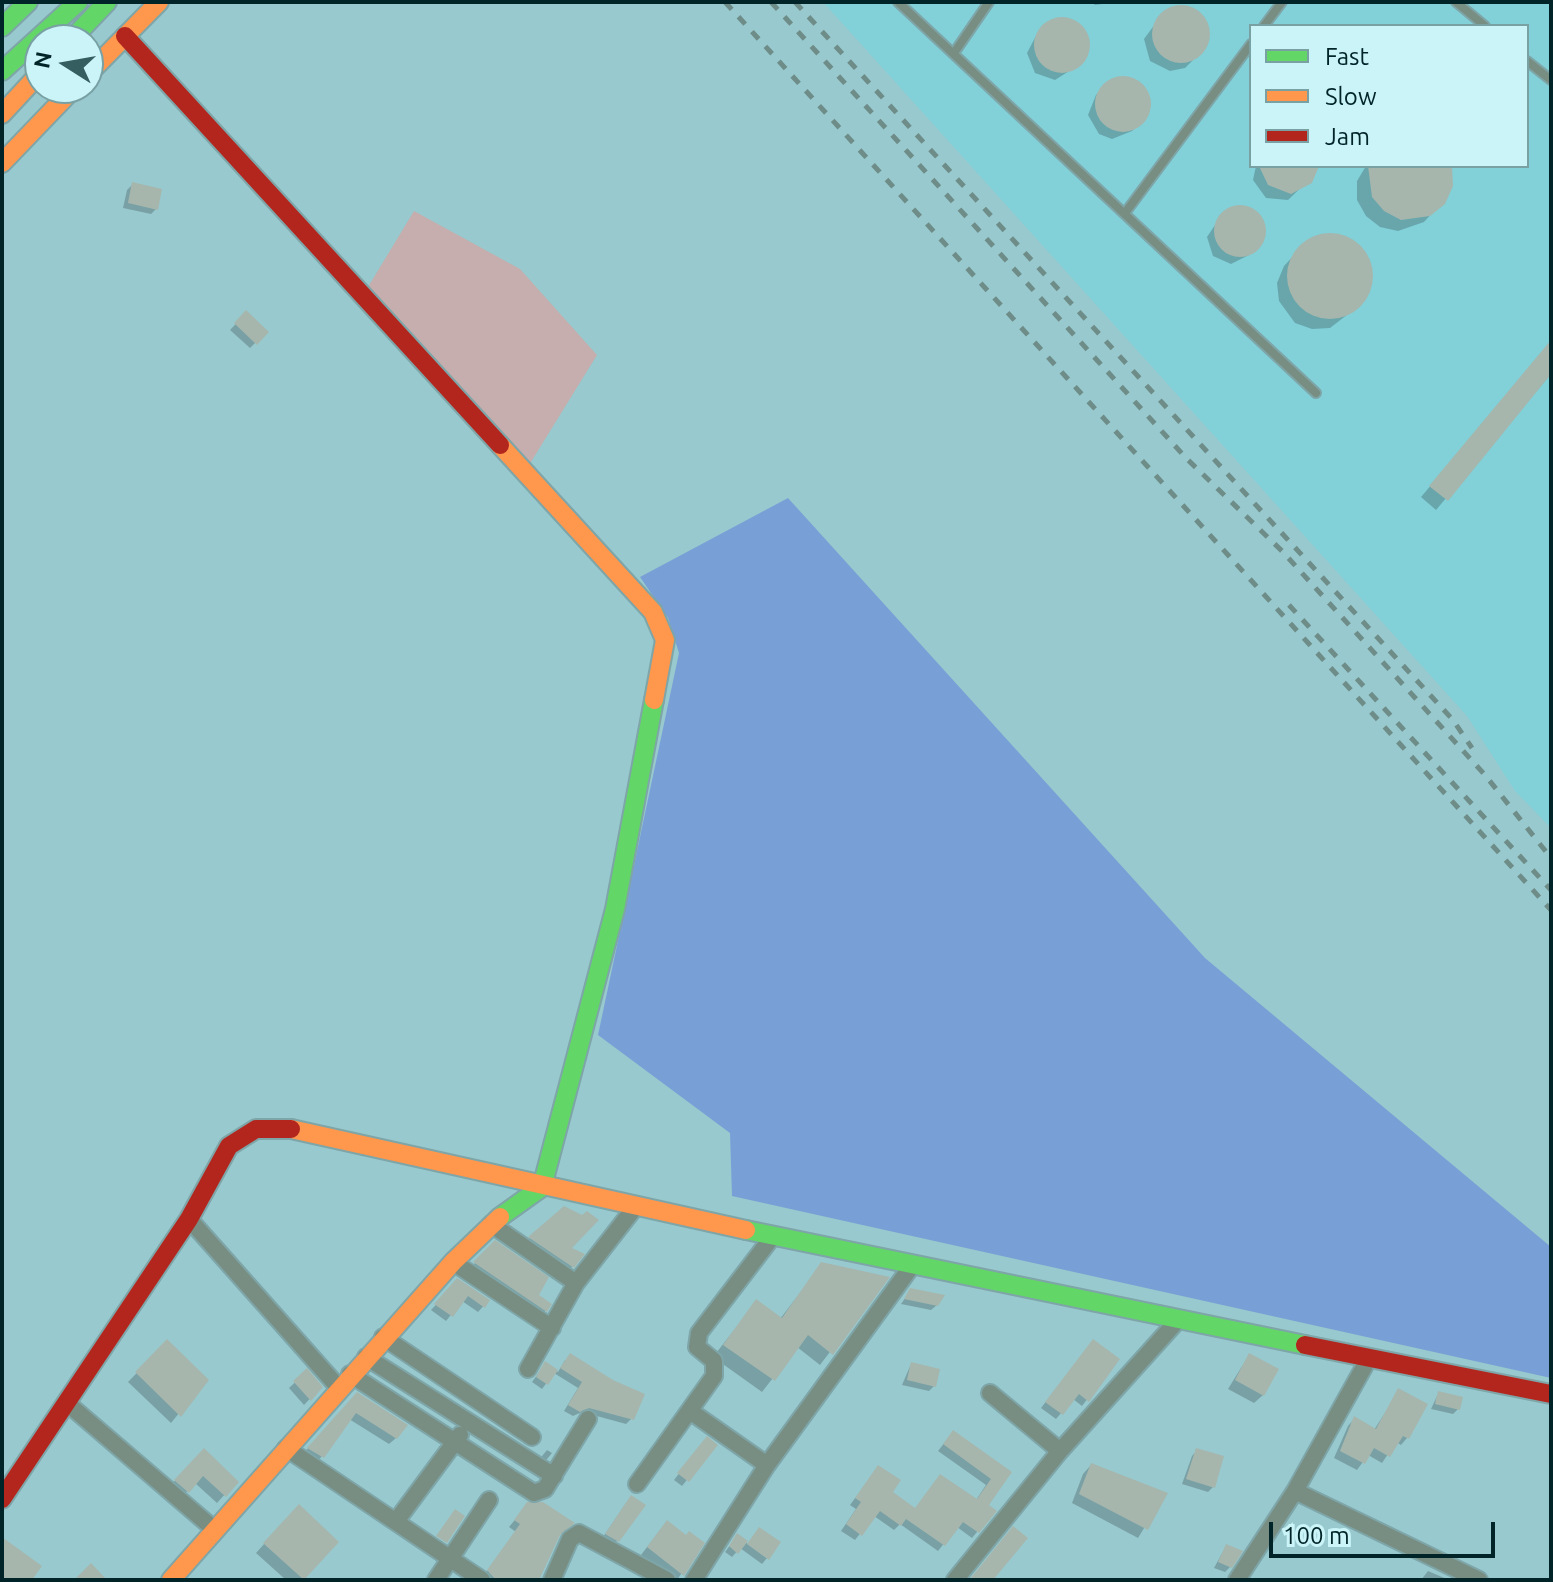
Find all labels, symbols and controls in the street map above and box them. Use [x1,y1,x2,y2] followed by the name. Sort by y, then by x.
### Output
[24,24,104,104] north arrow
[1249,24,1529,168] legend
[1325,43,1369,70] text: Fast
[28,49,56,70] text: N
[1325,83,1377,110] text: Slow
[1325,123,1370,150] text: Jam
[1273,1506,1499,1556] scale bar
[1283,1522,1350,1549] text: 100 m

